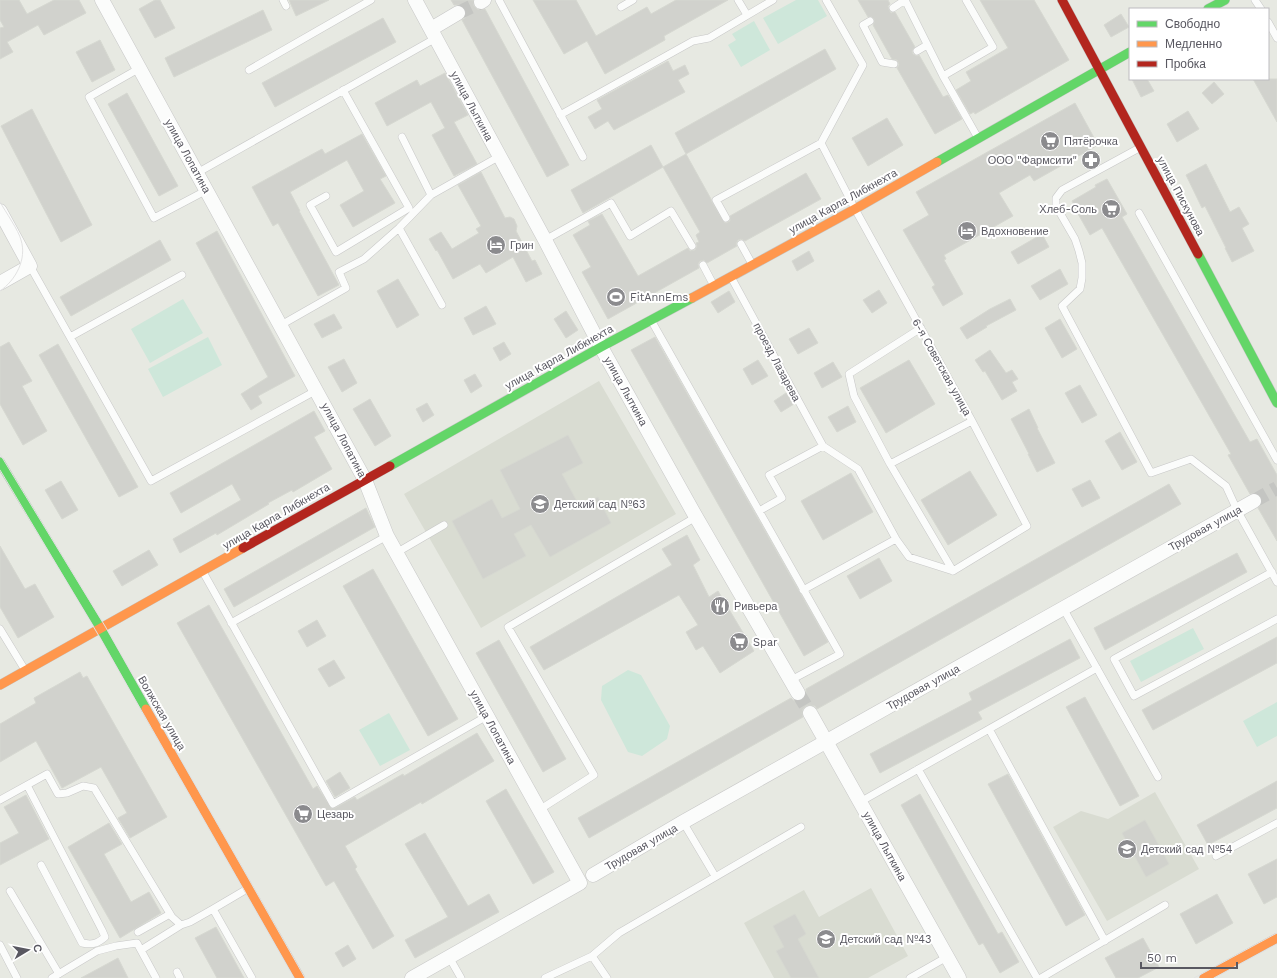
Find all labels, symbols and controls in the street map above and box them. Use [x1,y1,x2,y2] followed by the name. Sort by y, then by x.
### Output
[1129,8,1269,80] legend
[1165,17,1220,31] text: Свободно
[1165,37,1222,51] text: Медленно
[1165,57,1206,71] text: Пробка
[448,69,496,144] street label: улица Лыткина
[162,117,214,196] street label: улица Лопатина
[1039,130,1061,152] supermarket icon: Пятёрочка
[1064,135,1119,148] place label: Пятёрочка
[1080,149,1102,171] pharmacy icon: ООО "Фармсити"
[988,154,1077,167] place label: ООО "Фармсити"
[1154,154,1207,239] street label: улица Пискунова
[787,166,900,237] street label: улица Карла Либкнехта
[1100,198,1122,220] supermarket icon: Хлеб-Соль
[1039,203,1097,216] place label: Хлеб-Соль
[956,220,978,242] hotel icon: Вдохновение
[981,225,1049,238] place label: Вдохновение
[485,234,507,256] hotel icon: Грин
[510,239,534,252] place label: Грин
[605,286,627,308] sports icon: FitAnnEms
[630,291,689,304] place label: FitAnnEms
[909,316,974,419] street label: 6-я Советская улица
[750,321,803,405] street label: проезд Лазарева
[503,322,616,393] street label: улица Карла Либкнехта
[601,354,650,429] street label: улица Лыткина
[318,401,369,480] street label: улица Лопатина
[220,480,333,552] street label: улица Карла Либкнехта
[529,493,551,515] school or university icon: Детский сад №63
[554,498,645,511] place label: Детский сад №63
[1166,503,1245,554] street label: Трудовая улица
[709,595,731,617] restaurant icon: Ривьера
[734,600,778,613] place label: Ривьера
[728,631,750,653] supermarket icon: Spar
[753,636,778,649] place label: Spar
[884,662,963,713] street label: Трудовая улица
[135,674,189,753] street label: Волжская улица
[467,688,519,767] street label: улица Лопатина
[292,803,314,825] supermarket icon: Цезарь
[317,808,354,821] place label: Цезарь
[860,809,909,884] street label: улица Лыткина
[603,821,681,873] street label: Трудовая улица
[1116,838,1138,860] school or university icon: Детский сад №54
[1141,843,1233,856] place label: Детский сад №54
[815,928,837,950] school or university icon: Детский сад №43
[8,930,48,970] north arrow
[840,933,931,946] place label: Детский сад №43
[30,943,44,953] text: С
[1141,944,1237,970] scale bar
[1147,951,1177,965] text: 50 m

